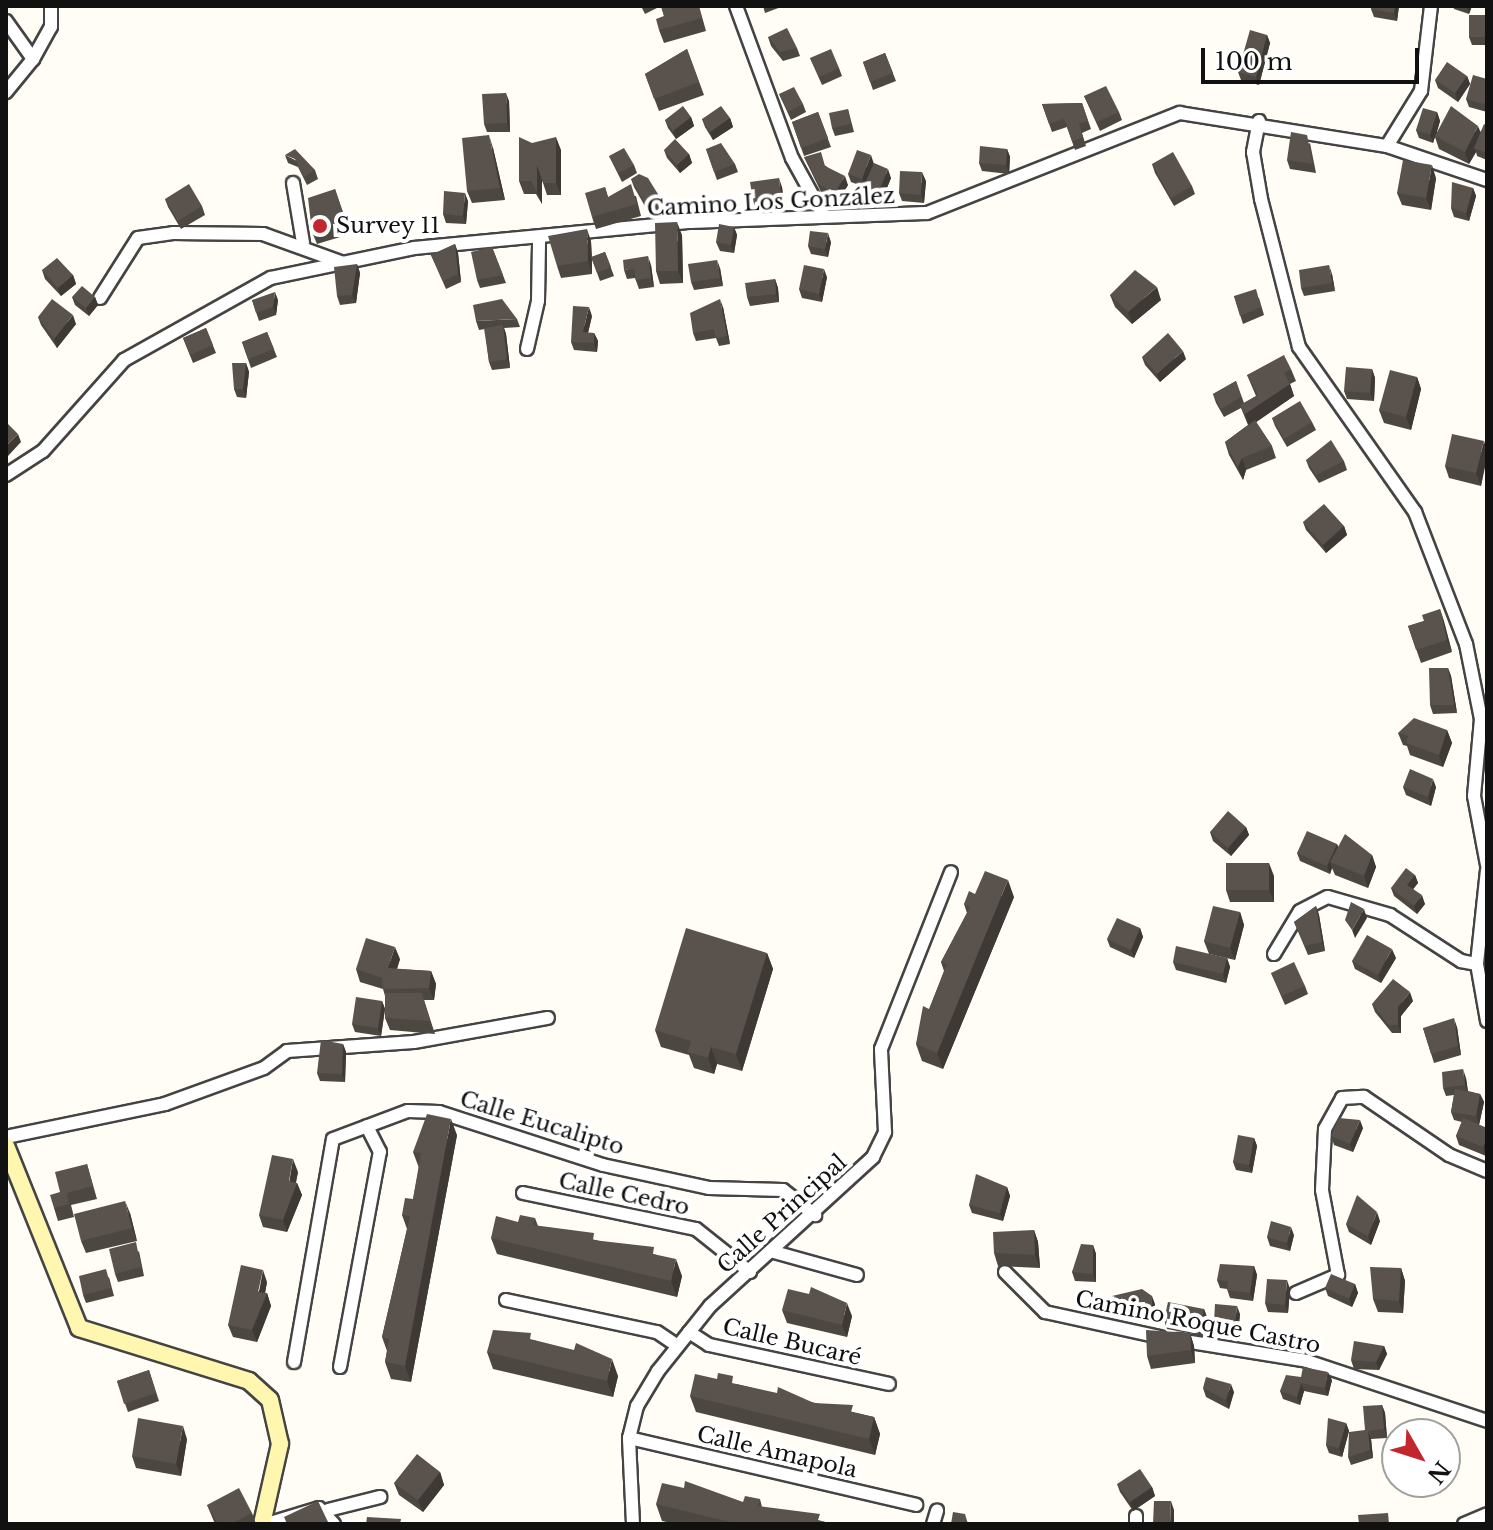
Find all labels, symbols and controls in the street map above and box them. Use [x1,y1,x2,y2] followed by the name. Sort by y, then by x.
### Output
[1205,32,1423,82] scale bar
[1215,47,1293,76] text: 100 m
[646,182,896,222] street label: Camino Los González
[336,213,441,239] place label: Survey 11
[311,217,329,235] marker: Survey 11
[457,1086,627,1160] street label: Calle Eucalipto
[712,1149,852,1279] street label: Calle Principal
[556,1167,692,1221] street label: Calle Cedro
[1073,1285,1323,1359] street label: Camino Roque Castro
[720,1313,864,1371] street label: Calle Bucaré
[1381,1418,1461,1498] north arrow
[694,1421,860,1483] street label: Calle Amapola
[1421,1456,1455,1489] text: N

